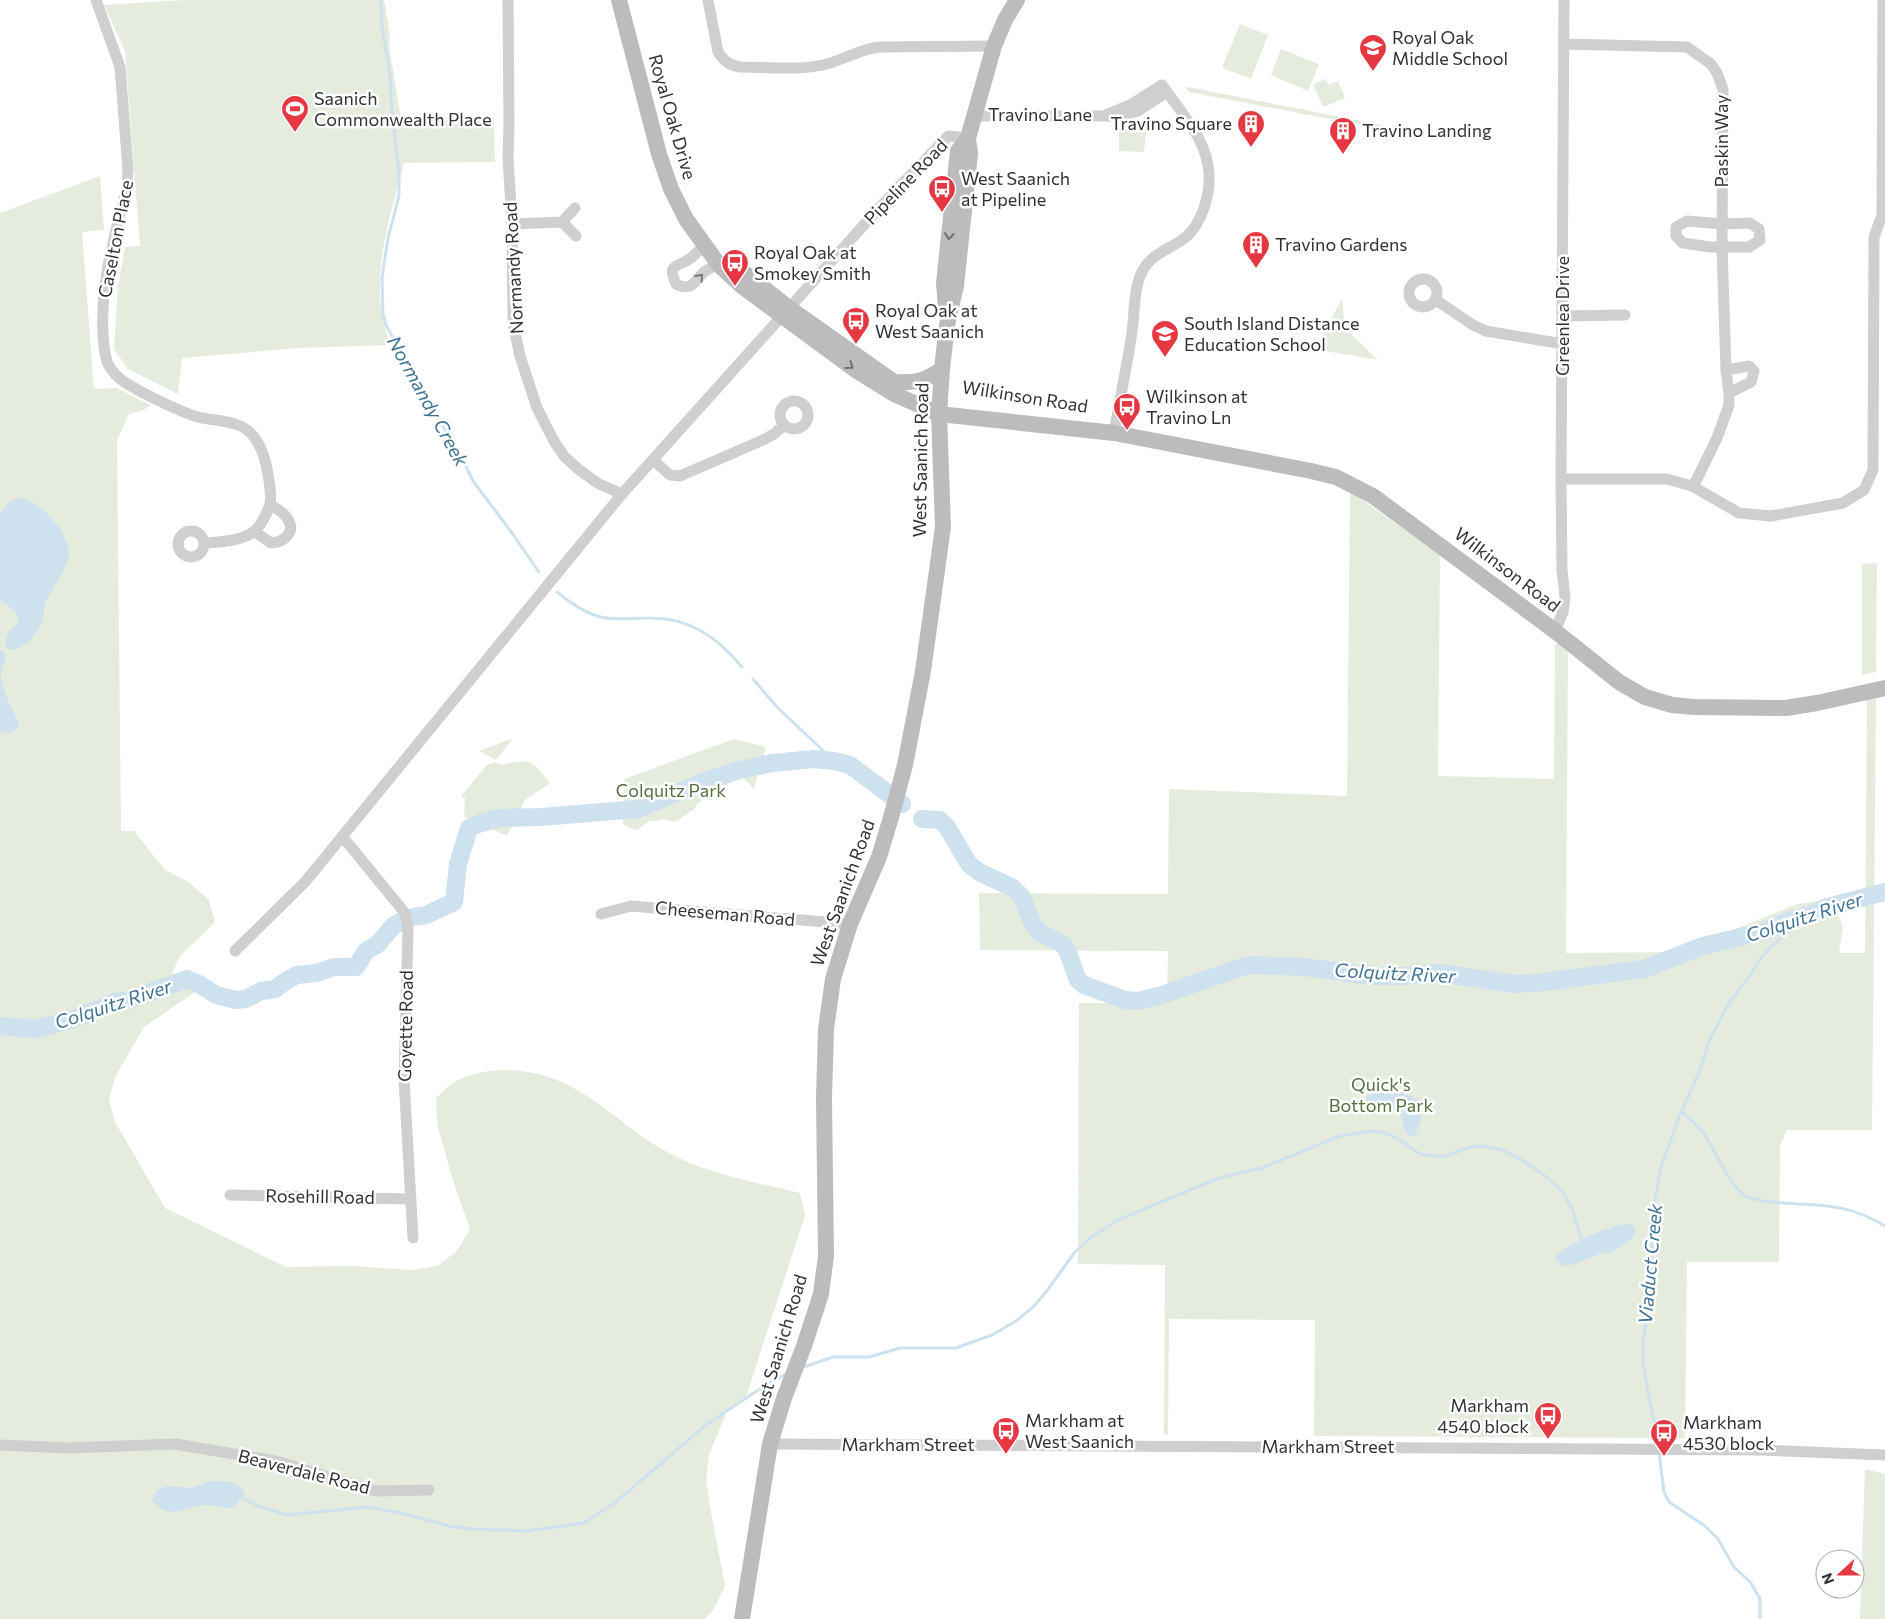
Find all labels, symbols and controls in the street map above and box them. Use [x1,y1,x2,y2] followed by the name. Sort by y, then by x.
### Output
[1392,26,1508,69] place label: Royal Oak Middle School
[1358,33,1388,72] school or university icon: Royal Oak Middle School
[645,52,701,182] street label: Royal Oak Drive
[314,87,492,130] place label: Saanich Commonwealth Place
[280,94,310,133] sports icon: Saanich Commonwealth Place
[1710,95,1732,187] street label: Paskin Way
[988,103,1092,125] street label: Travino Lane
[1236,109,1266,148] building icon: Travino Square
[1110,112,1232,134] place label: Travino Square
[1328,116,1358,155] building icon: Travino Landing
[1362,119,1492,141] place label: Travino Landing
[859,134,952,229] street label: Pipeline Road
[961,167,1070,210] place label: West Saanich at Pipeline
[927,174,957,213] bus stop icon: West Saanich at Pipeline
[93,178,137,300] street label: Caselton Place
[499,201,527,335] street label: Normandy Road
[1241,230,1271,269] building icon: Travino Gardens
[944,232,955,240] one-way arrow
[1275,233,1408,255] place label: Travino Gardens
[754,241,871,284] place label: Royal Oak at Smokey Smith
[720,248,750,287] bus stop icon: Royal Oak at Smokey Smith
[1551,256,1573,376] street label: Greenlea Drive
[694,274,703,283] one-way arrow
[875,299,984,342] place label: Royal Oak at West Saanich
[841,306,871,345] bus stop icon: Royal Oak at West Saanich
[1184,312,1359,355] place label: South Island Distance Education School
[1150,319,1180,358] school or university icon: South Island Distance Education School
[383,331,474,471] water label: Normandy Creek
[844,360,854,369] one-way arrow
[961,375,1090,417] street label: Wilkinson Road
[908,383,932,537] street label: West Saanich Road
[1146,385,1248,428] place label: Wilkinson at Travino Ln
[1112,392,1142,431] bus stop icon: Wilkinson at Travino Ln
[1450,522,1565,616] street label: Wilkinson Road
[616,779,726,801] park label: Colquitz Park
[805,816,879,969] street label: West Saanich Road
[1743,886,1866,946] water label: Colquitz River
[654,896,796,930] street label: Cheeseman Road
[1334,958,1458,987] water label: Colquitz River
[393,970,417,1082] street label: Goyette Road
[52,973,175,1033] water label: Colquitz River
[1329,1073,1433,1116] park label: Quick's Bottom Park
[265,1184,375,1208] street label: Rosehill Road
[1633,1202,1666,1325] water label: Viaduct Creek
[745,1272,811,1426] street label: West Saanich Road
[1437,1394,1529,1437] place label: Markham 4540 block
[1533,1401,1563,1440] bus stop icon: Markham 4540 block
[1025,1409,1134,1452] place label: Markham at West Saanich
[1683,1411,1774,1454] place label: Markham 4530 block
[991,1416,1021,1455] bus stop icon: Markham at West Saanich
[1649,1418,1679,1457] bus stop icon: Markham 4530 block
[841,1433,975,1455] street label: Markham Street
[1261,1435,1395,1457] street label: Markham Street
[236,1444,372,1498] street label: Beaverdale Road
[1815,1549,1865,1599] north arrow
[1818,1571,1837,1587] text: N

